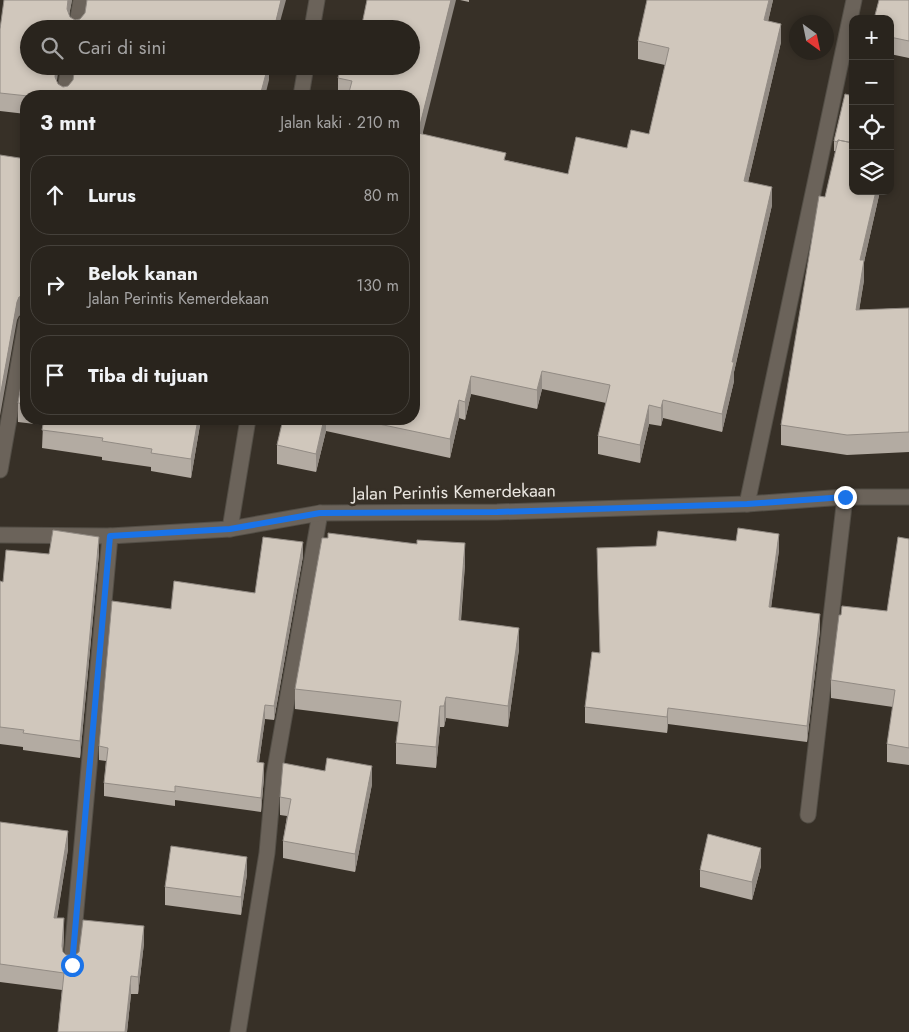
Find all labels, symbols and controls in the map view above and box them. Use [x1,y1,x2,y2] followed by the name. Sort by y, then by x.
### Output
[789,15,834,60] north arrow
[849,15,894,195] map controls
[849,15,894,60] button: +
[20,20,420,75] search box
[38,34,66,62] icon: search
[78,34,166,61] text: Cari di sini
[849,60,894,105] button: −
[849,105,894,150] button: locate
[40,108,95,138] text: 3 mnt
[280,111,400,134] text: Jalan kaki · 210 m
[849,150,894,195] button: layers
[41,181,69,209] icon: ahead
[88,182,136,209] text: Lurus
[363,184,399,207] text: 80 m
[88,260,198,287] text: Belok kanan
[41,271,69,299] icon: right
[356,274,399,297] text: 130 m
[88,287,269,310] text: Jalan Perintis Kemerdekaan
[41,361,69,389] icon: arrive
[88,362,208,389] text: Tiba di tujuan
[350,477,556,507] street label: Jalan Perintis Kemerdekaan
[834,486,857,509] route end
[61,954,84,977] route start

